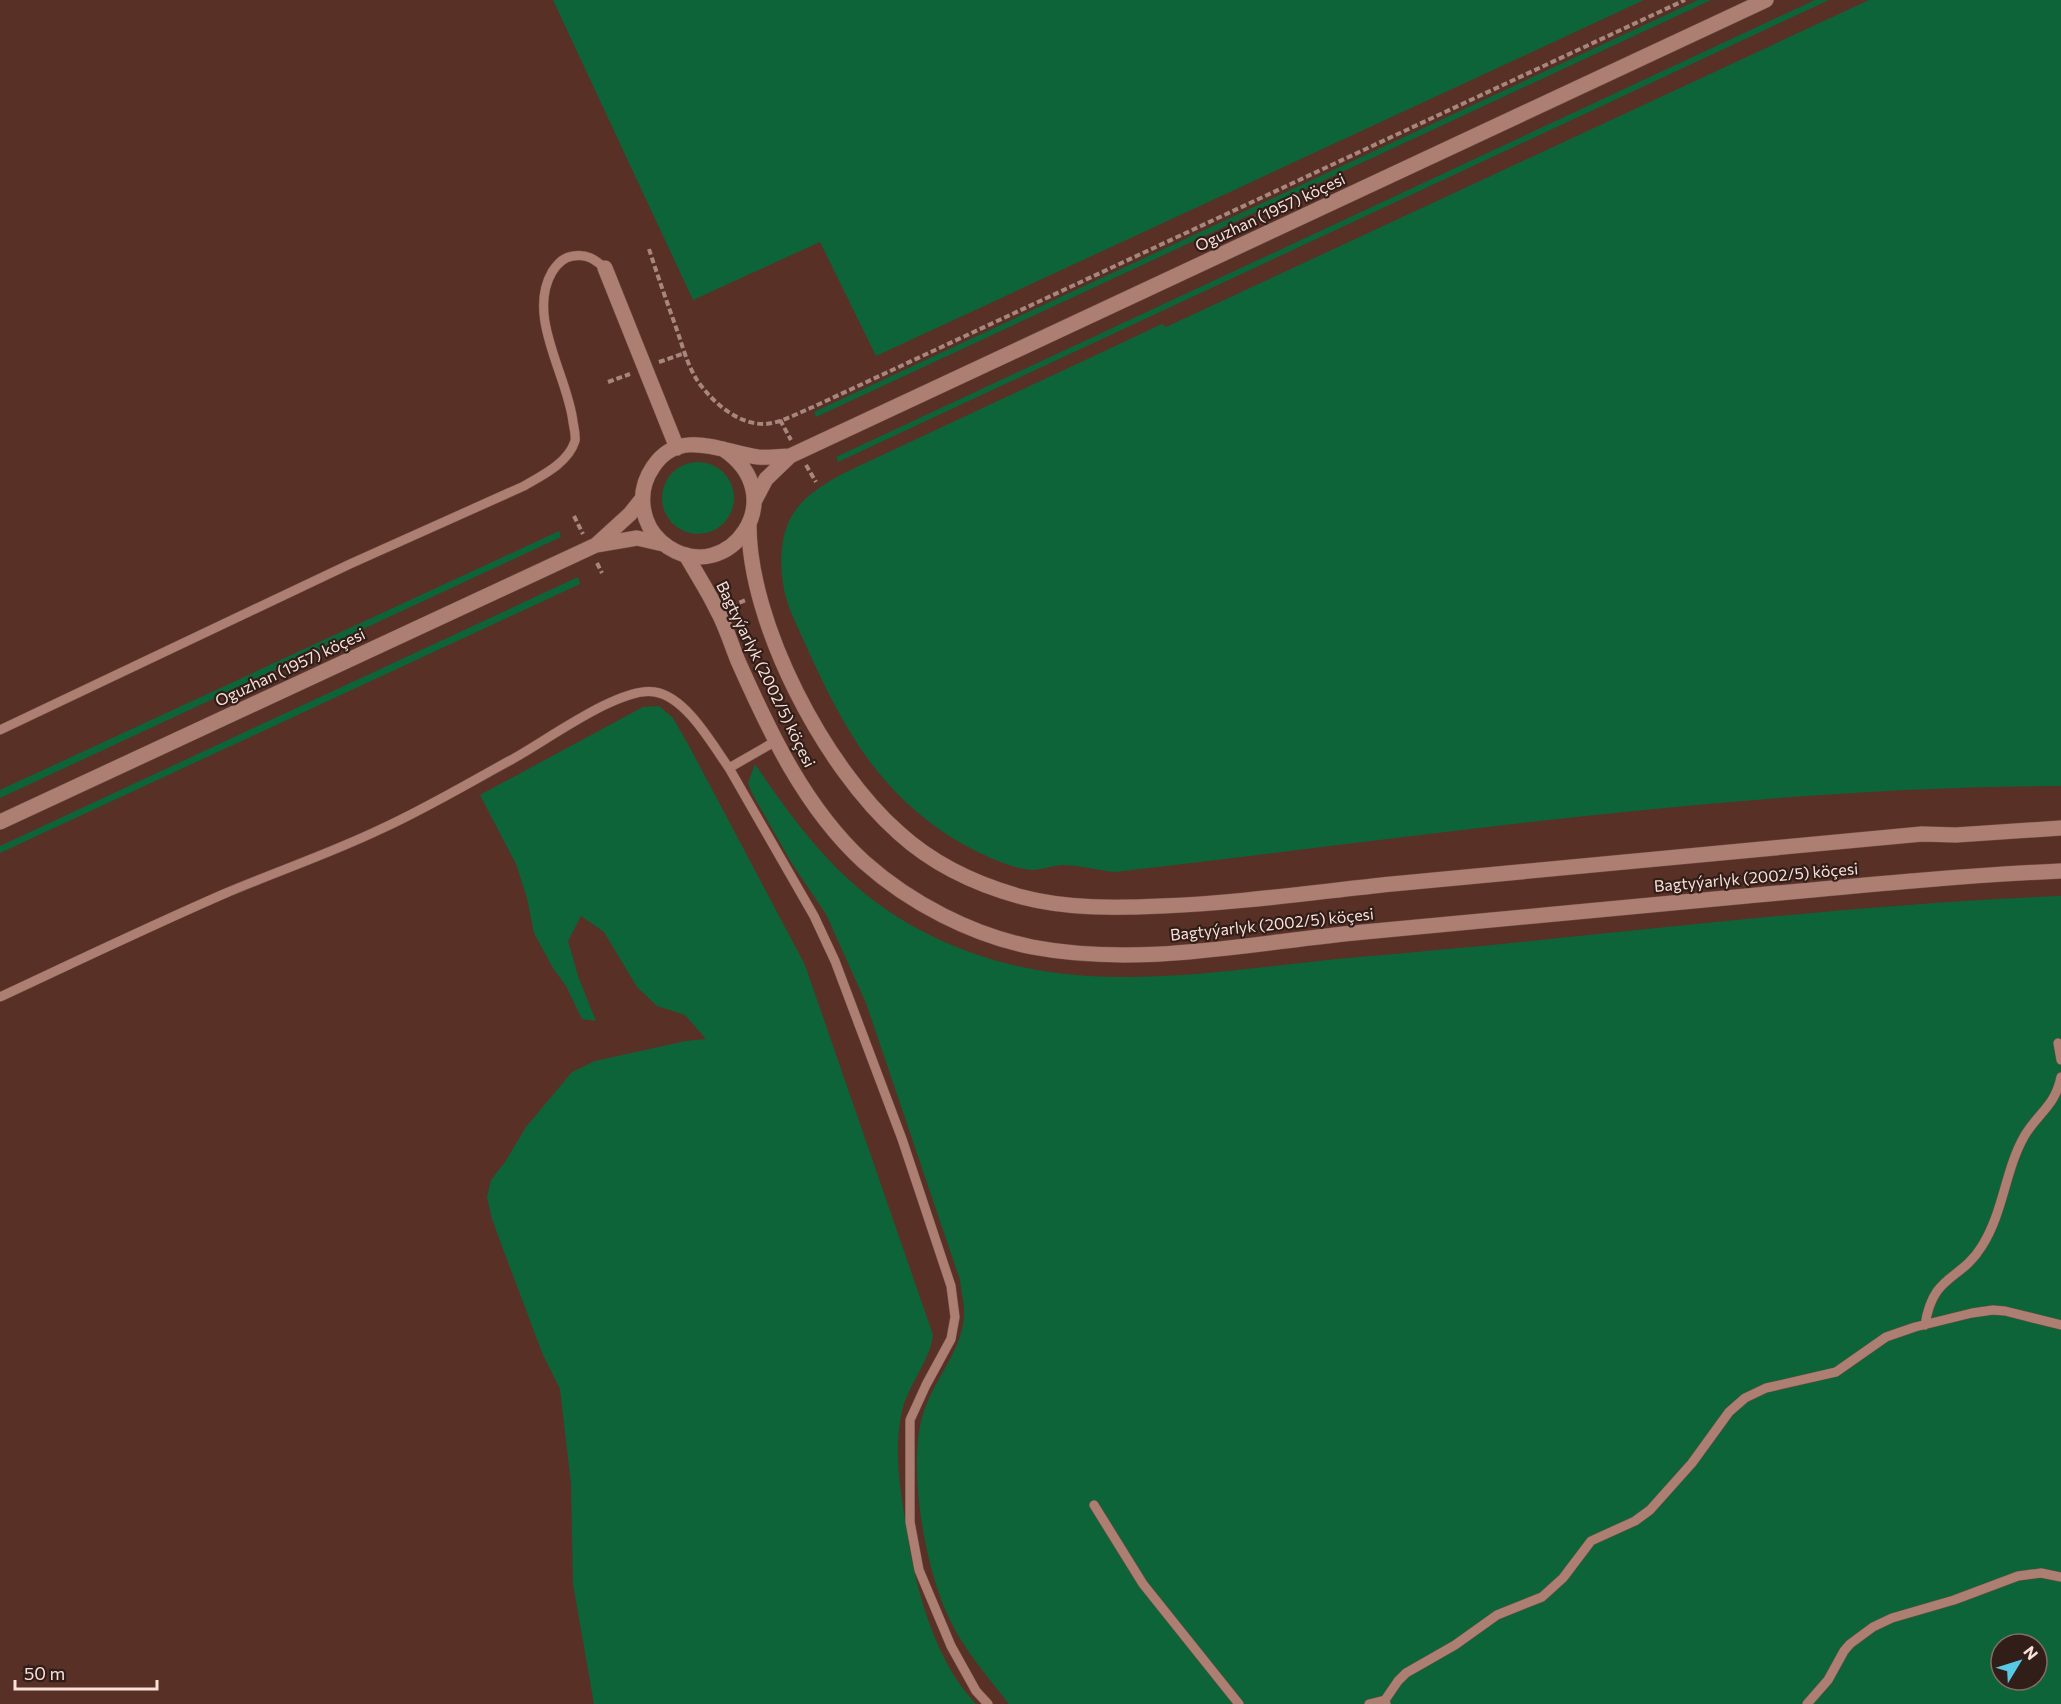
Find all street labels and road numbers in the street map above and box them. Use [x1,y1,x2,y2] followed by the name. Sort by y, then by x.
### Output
[1192,168,1348,255] street label: Oguzhan (1957) köçesi
[713,578,820,770] street label: Bagtyýarlyk (2002/5) köçesi
[212,623,368,710] street label: Oguzhan (1957) köçesi
[1653,858,1859,895] street label: Bagtyýarlyk (2002/5) köçesi
[1169,903,1375,944] street label: Bagtyýarlyk (2002/5) köçesi

